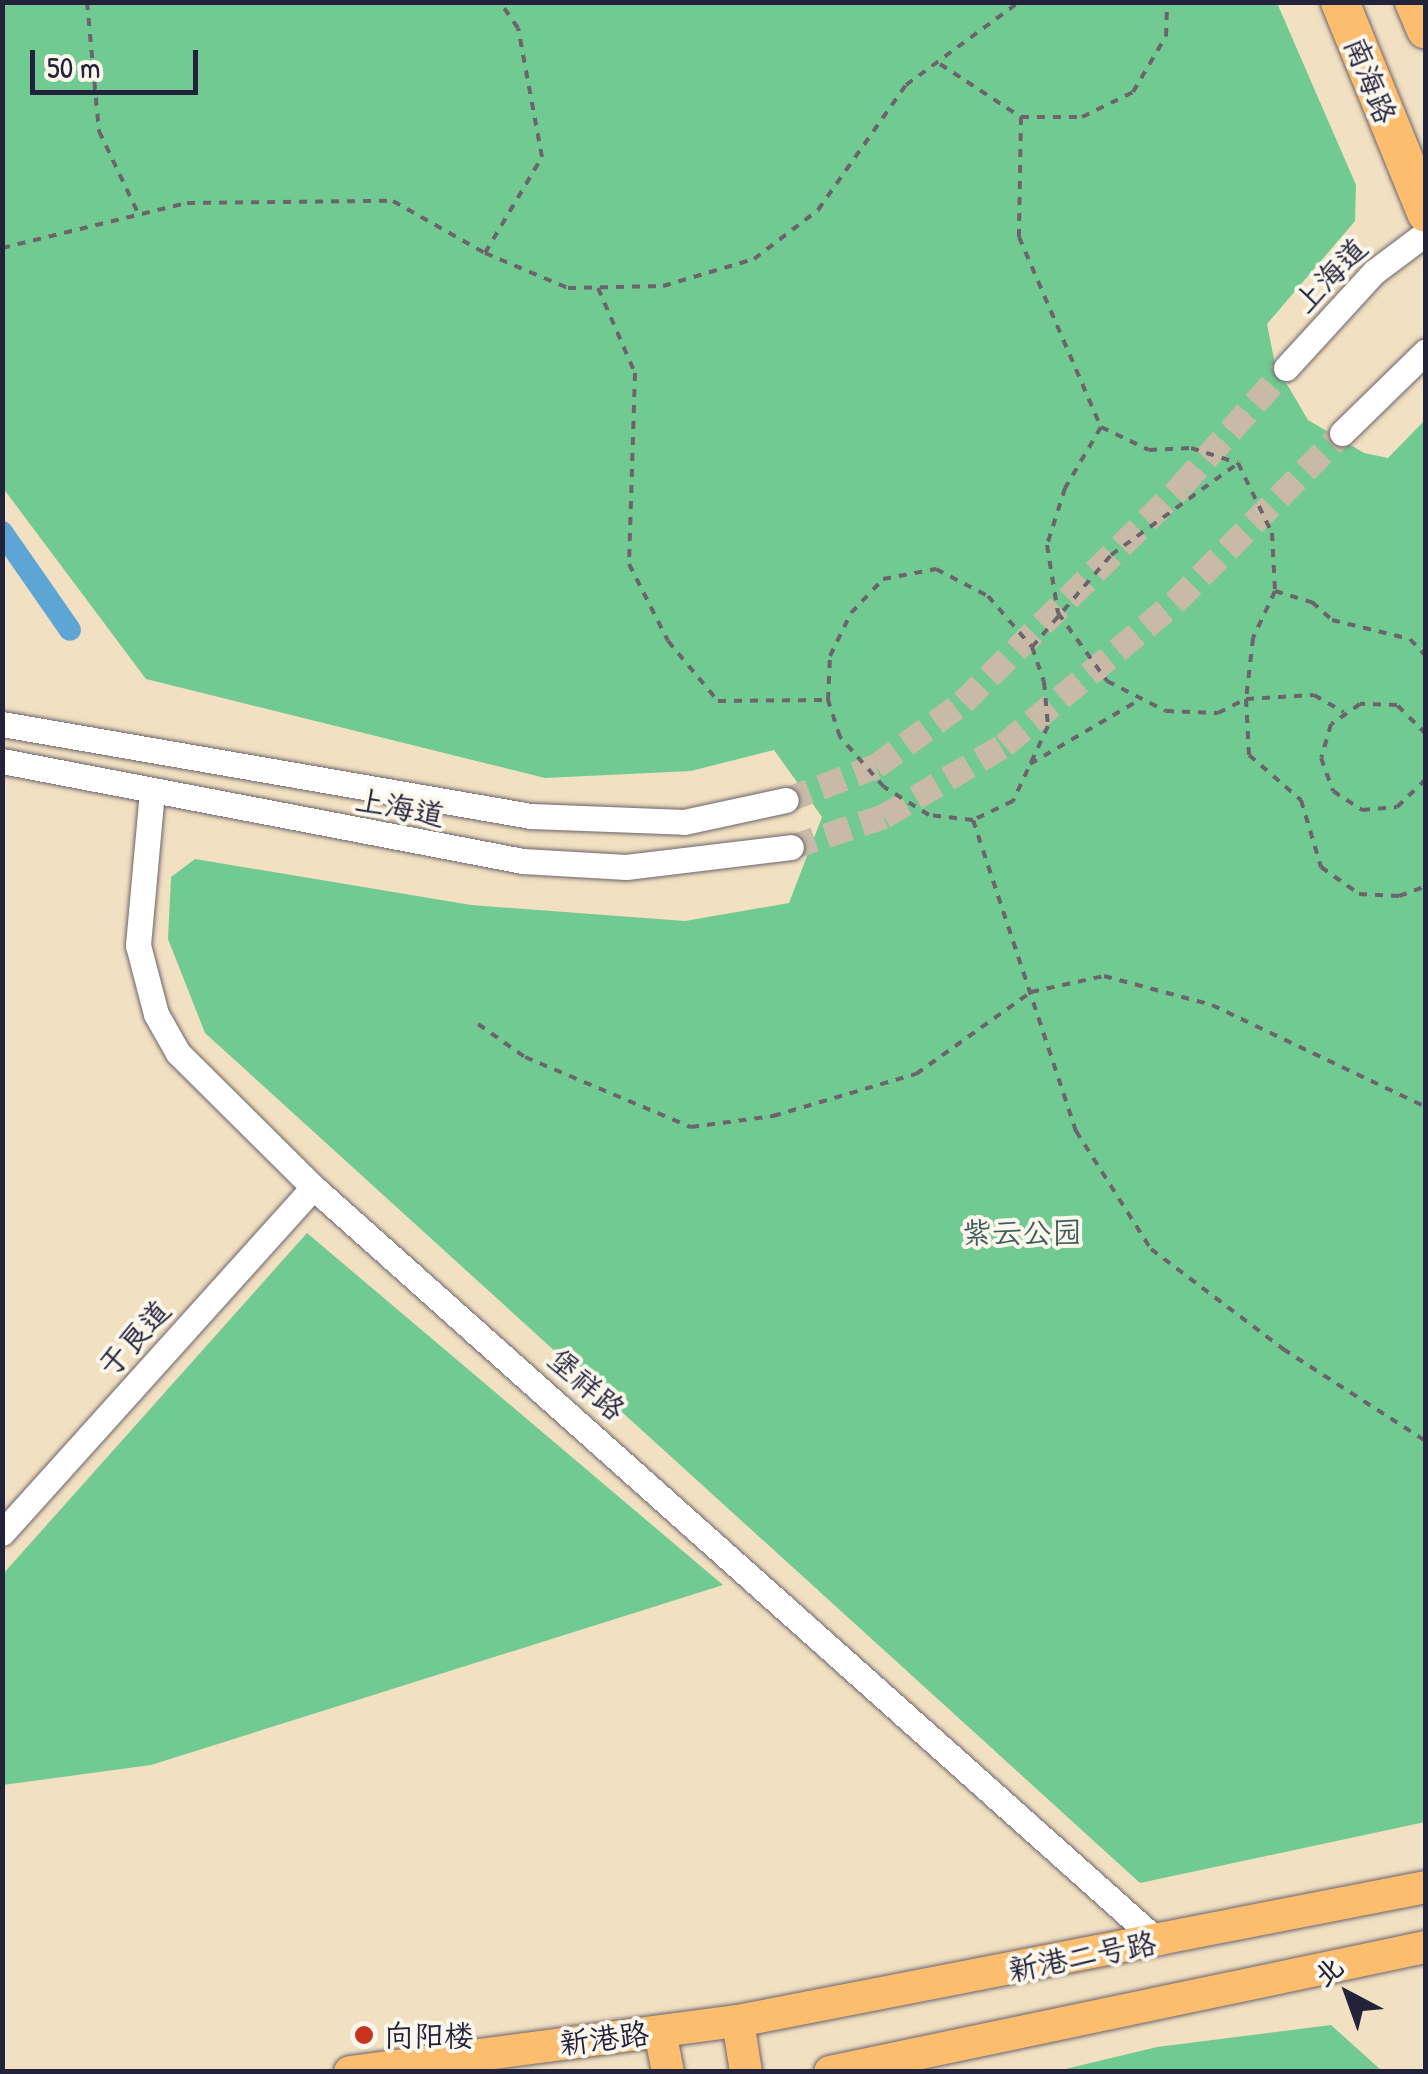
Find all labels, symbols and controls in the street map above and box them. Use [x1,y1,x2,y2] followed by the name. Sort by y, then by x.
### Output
[35,30,202,92] scale bar
[1337,32,1405,128] street label: 南海路
[47,47,100,87] text: 50 m
[1286,230,1374,320] street label: 上海道
[352,781,448,833] street label: 上海道
[962,1214,1082,1250] park label: 紫云公园
[91,1293,177,1383] street label: 于良道
[541,1341,633,1427] street label: 堡祥路
[1005,1924,1159,1988] street label: 新港二号路
[1298,1944,1398,2044] north arrow
[1305,1948,1351,1995] text: 北
[557,2015,651,2061] street label: 新港路
[384,2017,474,2053] place label: 向阳楼
[353,2024,375,2046] marker: 向阳楼

